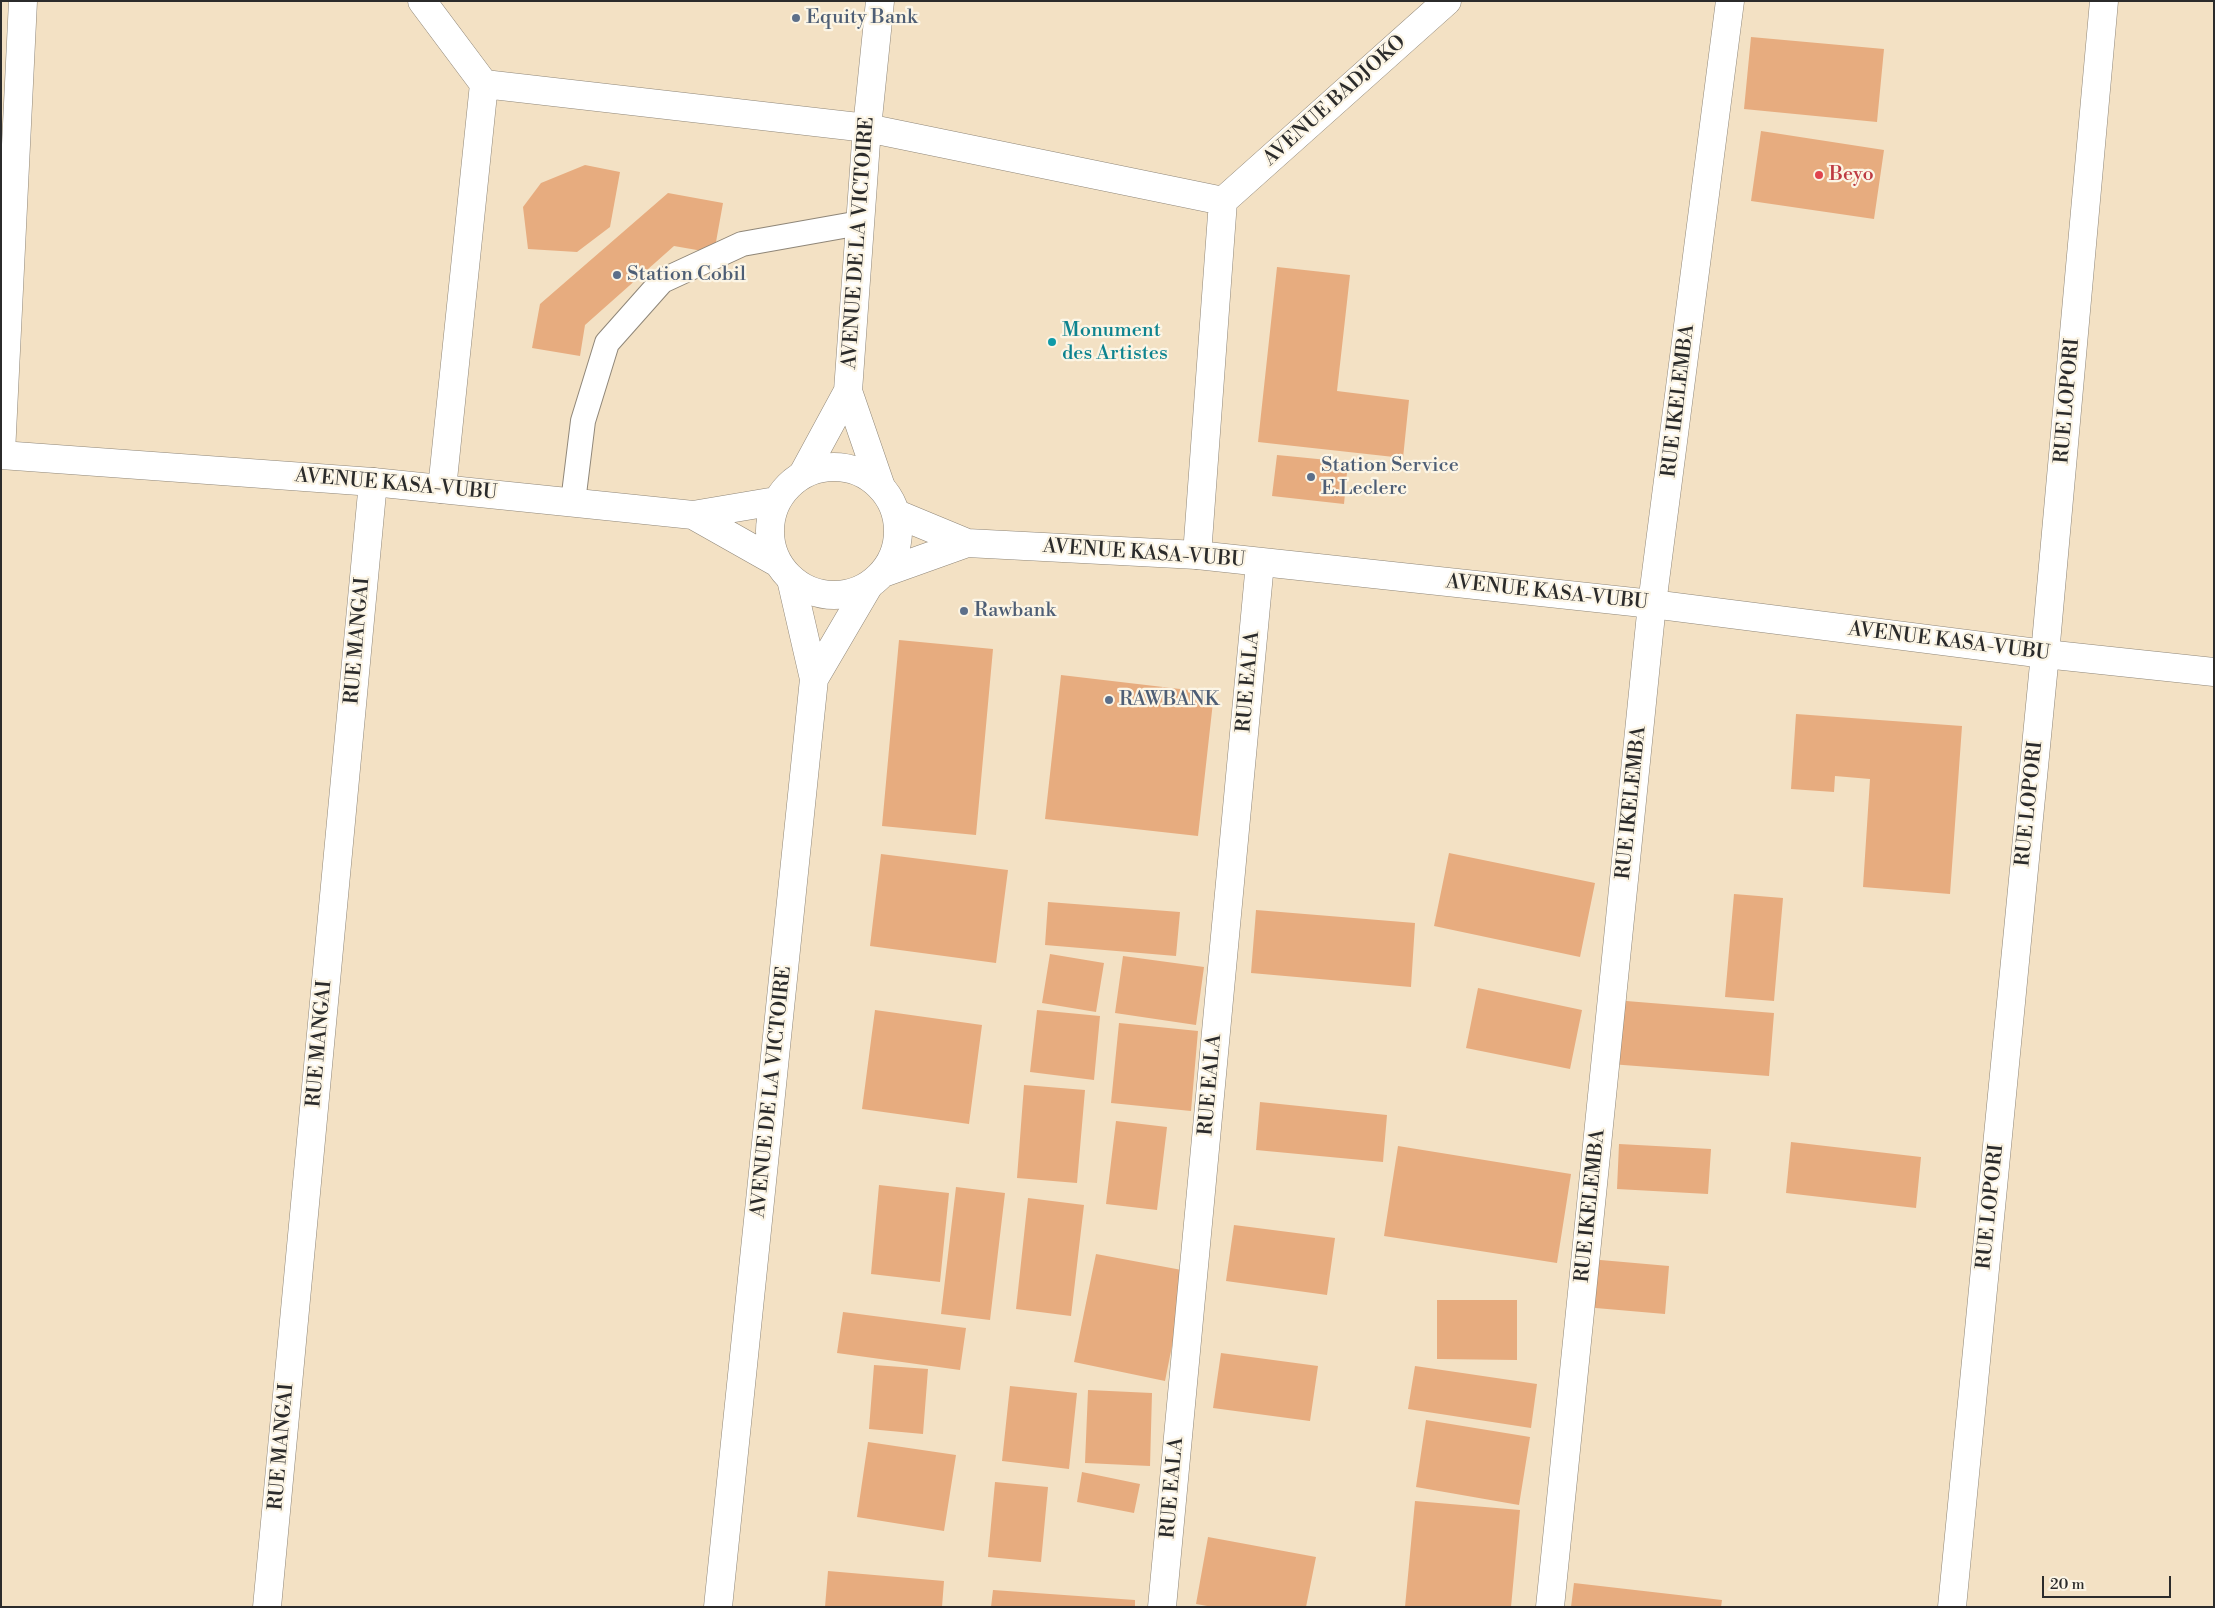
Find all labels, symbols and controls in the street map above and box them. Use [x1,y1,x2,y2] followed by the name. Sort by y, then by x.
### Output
[806,6,917,30] place label: Equity Bank
[790,12,802,24] marker: Equity Bank
[1259,31,1411,171] street label: AVENUE BADJOKO
[838,116,880,370] street label: AVENUE DE LA VICTOIRE
[1829,163,1874,187] place label: Beyo
[1813,169,1825,181] marker: Beyo
[627,263,746,287] place label: Station Cobil
[611,269,623,281] marker: Station Cobil
[1062,319,1168,366] place label: Monument des Artistes
[1658,323,1700,479] street label: RUE IKELEMBA
[1046,336,1058,348] marker: Monument des Artistes
[2051,337,2085,465] street label: RUE LOPORI
[1321,454,1459,501] place label: Station Service E.Leclerc
[294,464,498,506] street label: AVENUE KASA-VUBU
[1305,471,1317,483] marker: Station Service E.Leclerc
[1042,535,1246,573] street label: AVENUE KASA-VUBU
[1445,570,1649,616] street label: AVENUE KASA-VUBU
[340,577,376,705] street label: RUE MANGAI
[974,599,1056,623] place label: Rawbank
[958,605,970,617] marker: Rawbank
[1847,618,2051,666] street label: AVENUE KASA-VUBU
[1233,630,1265,734] street label: RUE EALA
[1119,688,1219,712] place label: RAWBANK
[1103,694,1115,706] marker: RAWBANK
[1612,725,1652,881] street label: RUE IKELEMBA
[2012,740,2048,868] street label: RUE LOPORI
[747,965,797,1219] street label: AVENUE DE LA VICTOIRE
[302,980,338,1108] street label: RUE MANGAI
[1195,1033,1227,1137] street label: RUE EALA
[1571,1128,1611,1284] street label: RUE IKELEMBA
[1973,1143,2009,1271] street label: RUE LOPORI
[264,1383,300,1511] street label: RUE MANGAI
[1157,1436,1189,1540] street label: RUE EALA
[2045,1566,2174,1598] scale bar
[2050,1575,2085,1594] text: 20 m

